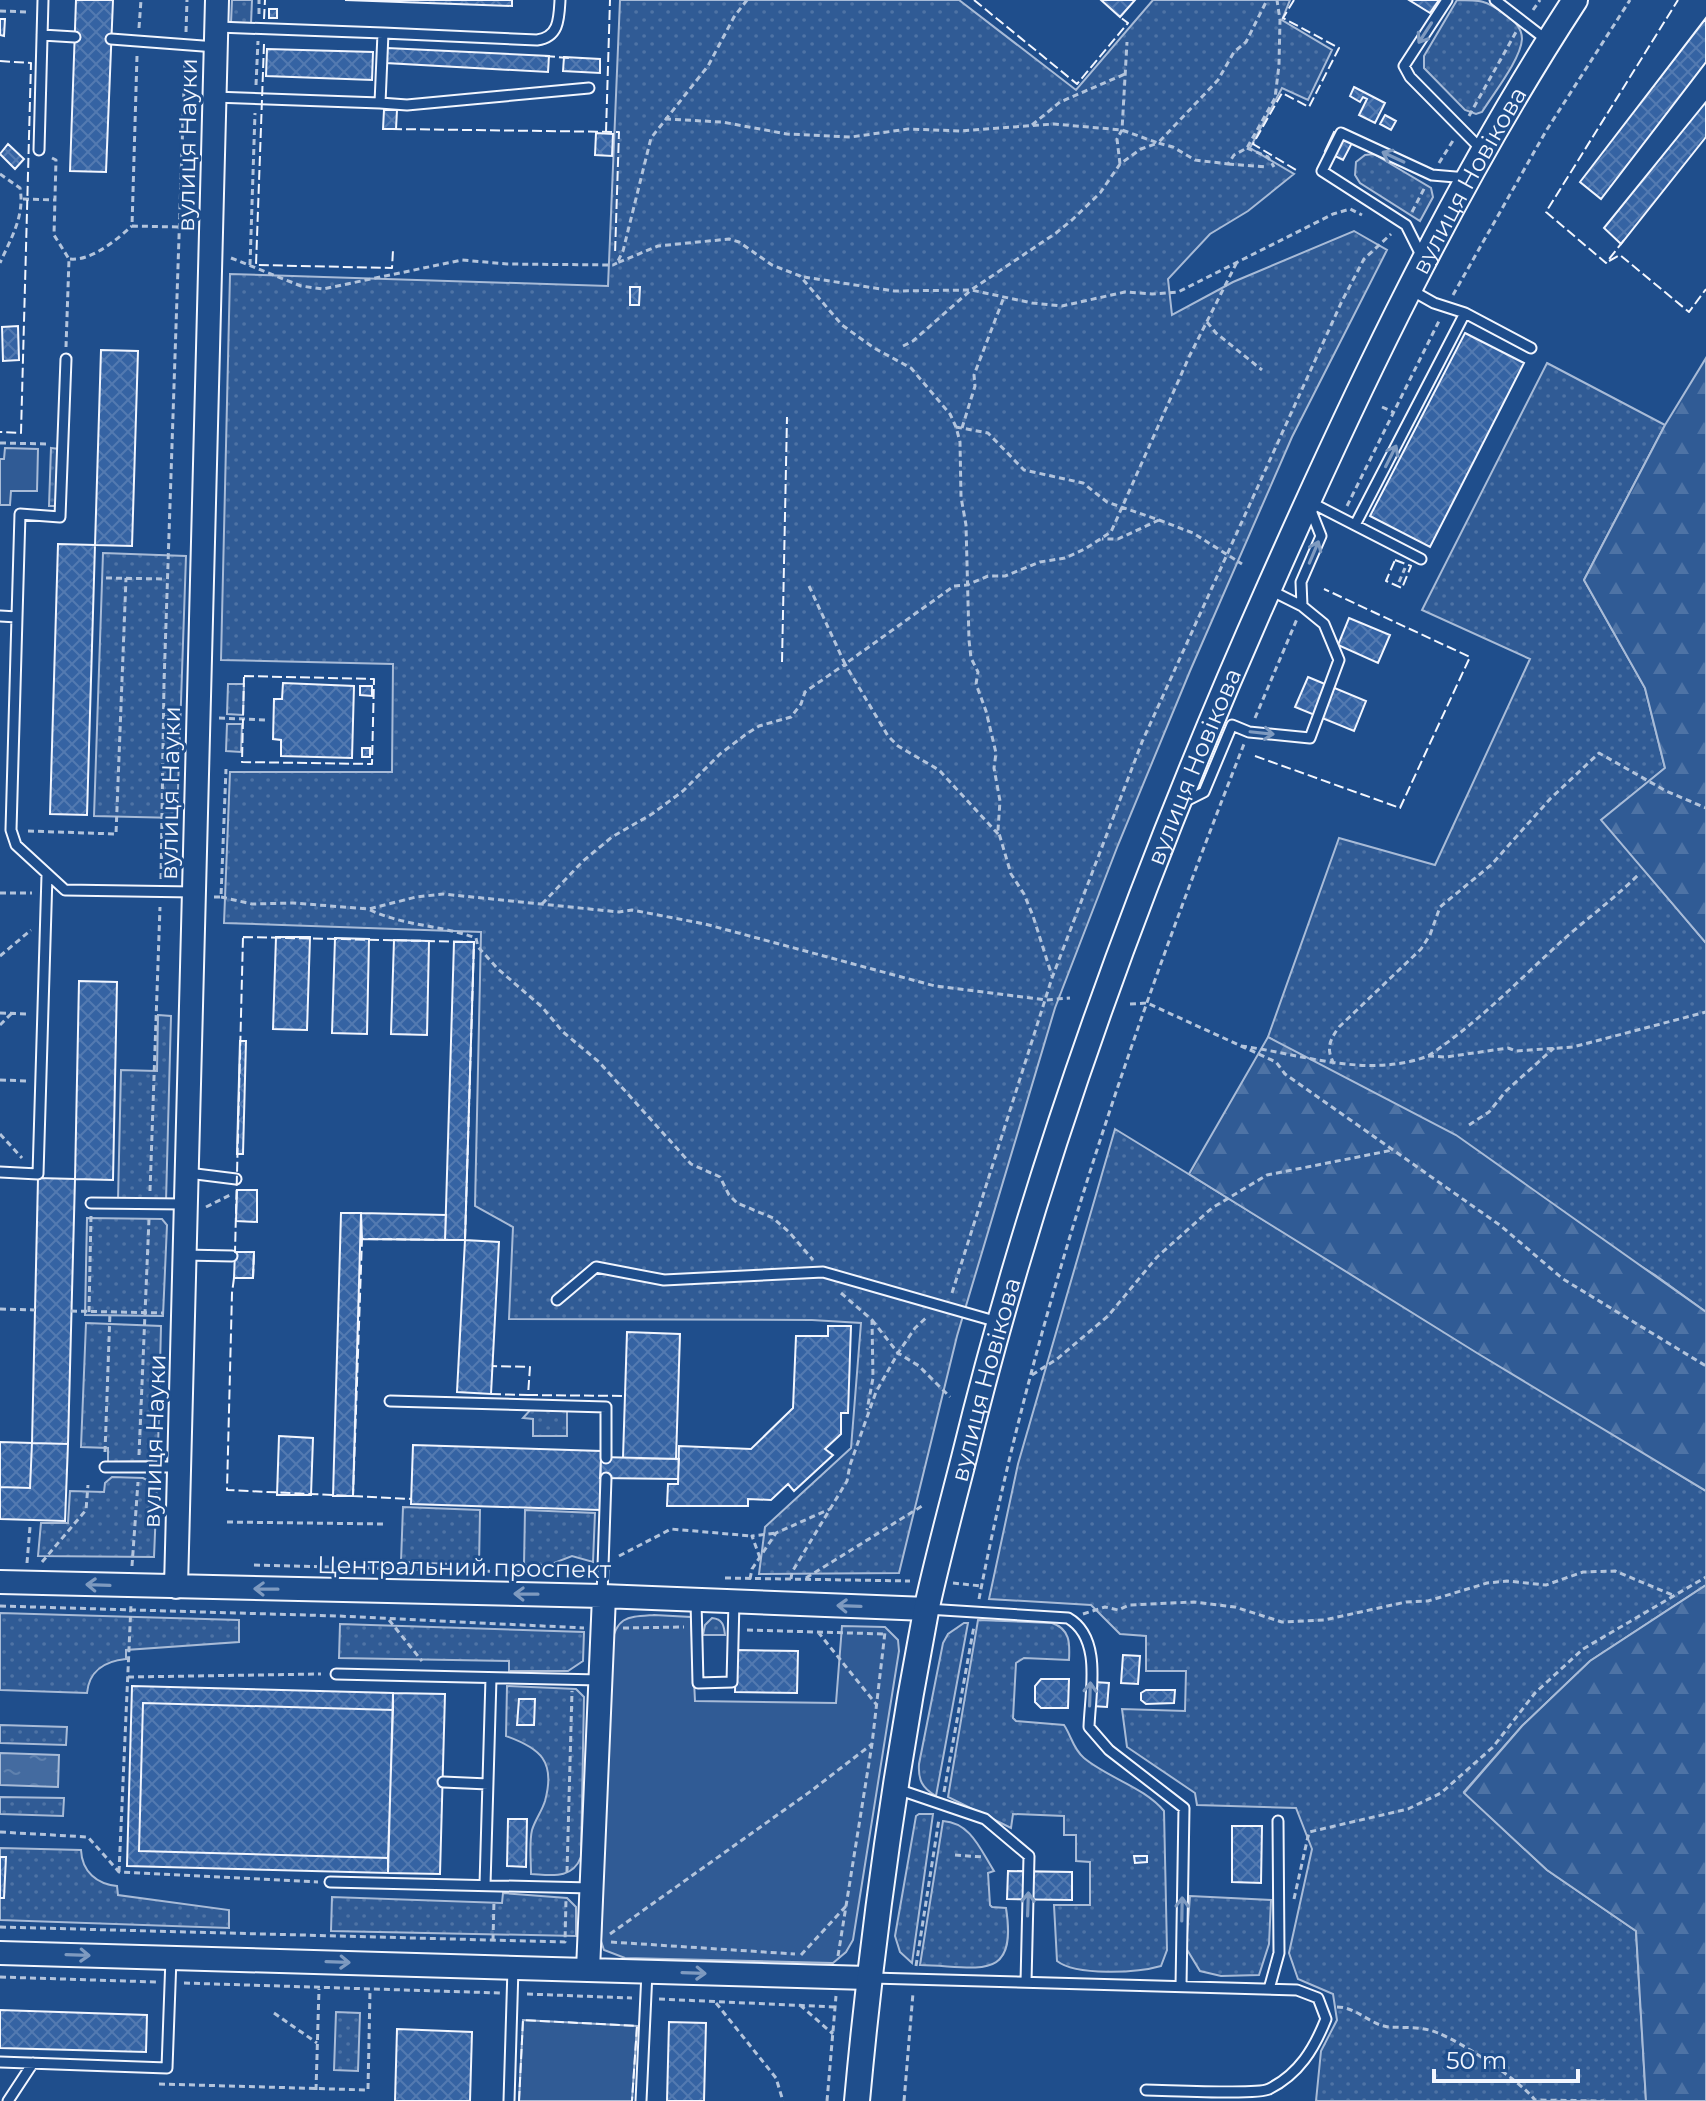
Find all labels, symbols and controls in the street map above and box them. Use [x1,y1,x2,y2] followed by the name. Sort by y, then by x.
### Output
[1417,21,1433,44] one-way arrow
[171,58,203,232] street label: вулиця Науки
[1405,81,1532,279] street label: вулиця Новікова
[1381,149,1405,164] one-way arrow
[1384,444,1399,468] one-way arrow
[1308,541,1322,565] one-way arrow
[1140,664,1247,869] street label: вулиця Новікова
[154,706,186,880] street label: вулиця Науки
[1248,726,1275,741] one-way arrow
[944,1274,1026,1485] street label: вулиця Новікова
[136,1354,172,1528] street label: вулиця Науки
[317,1550,612,1584] street label: Центральний проспект
[85,1577,112,1592] one-way arrow
[253,1581,280,1597] one-way arrow
[513,1587,540,1602] one-way arrow
[836,1598,863,1613] one-way arrow
[1082,1681,1098,1708] one-way arrow
[1020,1891,1036,1918] one-way arrow
[1175,1896,1190,1922] one-way arrow
[64,1947,91,1963] one-way arrow
[324,1955,351,1970] one-way arrow
[680,1965,707,1980] one-way arrow
[1434,2033,1578,2083] scale bar
[1446,2046,1507,2075] text: 50 m

